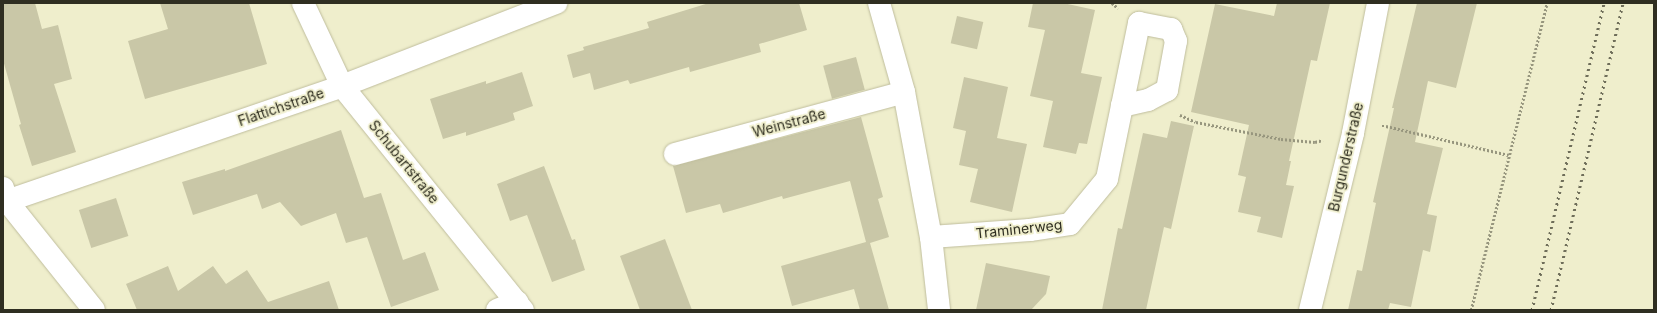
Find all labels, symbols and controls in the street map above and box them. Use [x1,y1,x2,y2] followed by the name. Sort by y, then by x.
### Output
[236,84,326,130] street label: Flattichstraße
[1325,101,1367,213] street label: Burgunderstraße
[751,105,827,141] street label: Weinstraße
[365,117,443,207] street label: Schubartstraße
[975,216,1063,242] street label: Traminerweg

